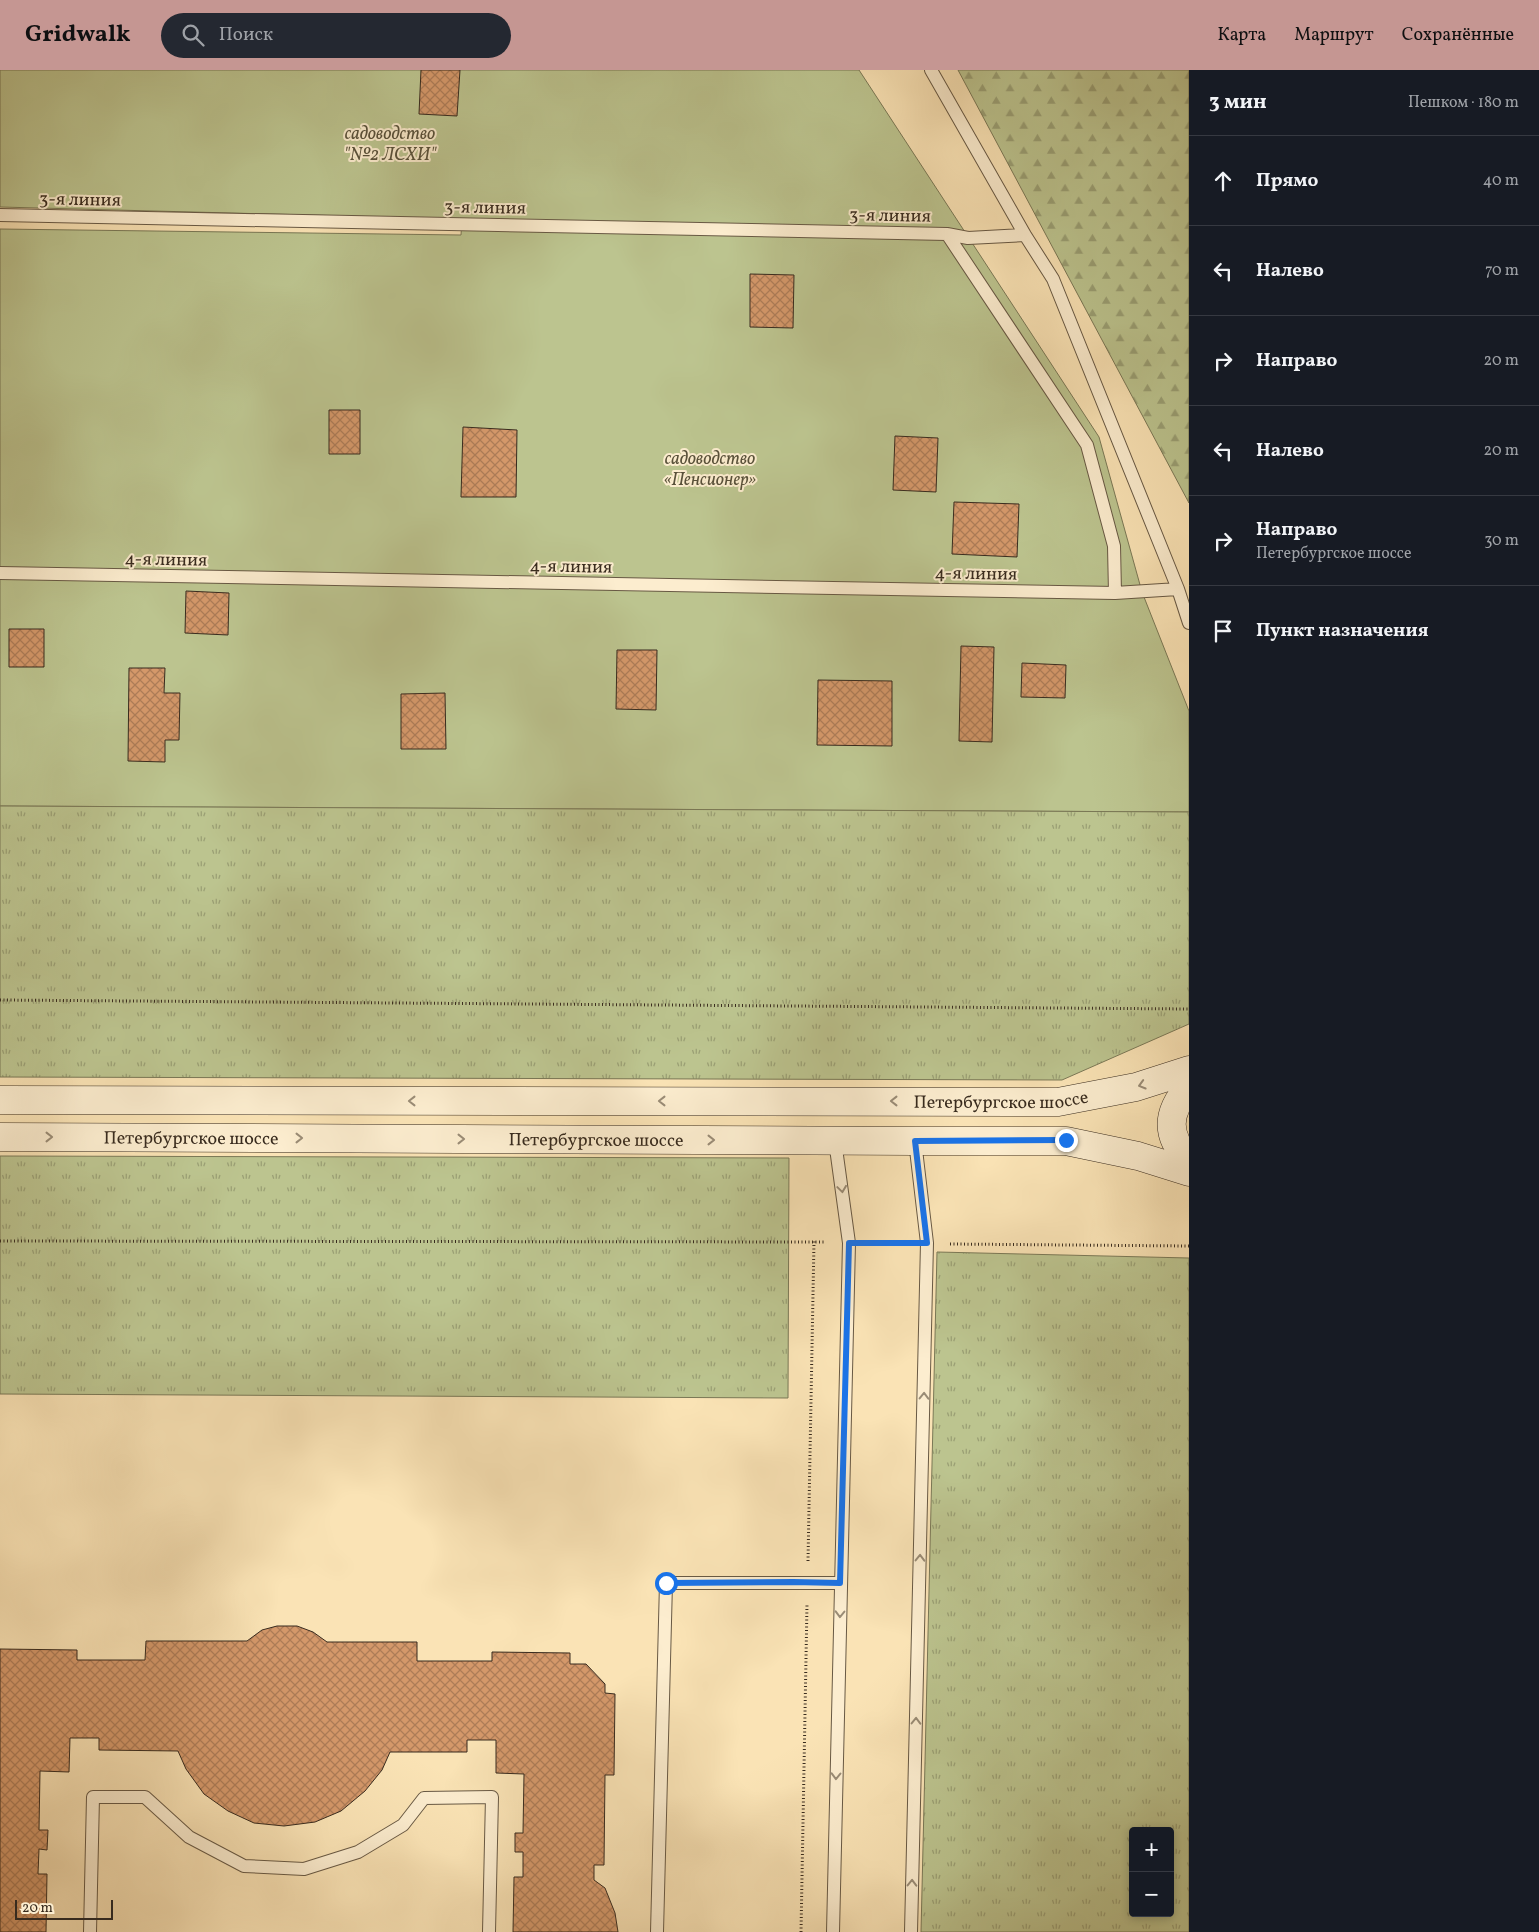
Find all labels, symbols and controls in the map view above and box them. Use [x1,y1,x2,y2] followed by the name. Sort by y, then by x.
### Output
[161,13,511,58] search box
[25,18,131,52] text: Gridwalk
[179,21,207,49] icon: search
[219,22,273,48] text: Поиск
[1217,23,1266,48] text: Карта
[1294,23,1374,48] text: Маршрут
[1402,23,1514,48] text: Сохранённые
[1209,88,1267,117] text: 3 мин
[1408,92,1519,114] text: Пешком · 180 m
[344,122,437,168] park label: садоводство "№2 ЛСХИ"
[1209,167,1237,195] icon: ahead
[1256,168,1318,194] text: Прямо
[1483,170,1519,192] text: 40 m
[39,187,121,214] street label: 3-я линия
[444,195,526,222] street label: 3-я линия
[849,203,931,230] street label: 3-я линия
[1209,257,1237,285] icon: left
[1256,258,1324,284] text: Налево
[1485,260,1519,282] text: 70 m
[1209,347,1237,375] icon: right
[1256,348,1338,374] text: Направо
[1484,350,1519,372] text: 20 m
[1209,437,1237,465] icon: left
[1256,438,1324,464] text: Налево
[1484,440,1519,462] text: 20 m
[664,447,756,493] park label: садоводство «Пенсионер»
[1256,517,1338,543] text: Направо
[1209,527,1237,555] icon: right
[1484,530,1519,552] text: 30 m
[1256,543,1412,565] text: Петербургское шоссе
[124,547,208,574] street label: 4-я линия
[529,554,613,581] street label: 4-я линия
[934,561,1018,588] street label: 4-я линия
[1209,617,1237,645] icon: arrive
[1256,618,1429,644] text: Пункт назначения
[1139,1079,1147,1089] one-way arrow
[913,1085,1091,1116] street label: Петербургское шоссе
[407,1095,415,1106] one-way arrow
[657,1096,665,1106] one-way arrow
[890,1096,898,1106] one-way arrow
[103,1126,279,1152] street label: Петербургское шоссе
[508,1128,684,1154] street label: Петербургское шоссе
[1055,1129,1078,1152] route end
[45,1132,53,1142] one-way arrow
[295,1133,303,1143] one-way arrow
[458,1134,465,1144] one-way arrow
[708,1135,715,1145] one-way arrow
[836,1185,846,1194] one-way arrow
[919,1392,929,1400] one-way arrow
[915,1554,925,1562] one-way arrow
[655,1572,678,1595] route start
[834,1610,845,1618] one-way arrow
[911,1717,921,1724] one-way arrow
[831,1772,841,1780] one-way arrow
[1129,1827,1174,1917] map controls
[1129,1827,1174,1872] button: +
[1129,1872,1174,1917] button: −
[907,1879,917,1887] one-way arrow
[15,1897,112,1920] scale bar
[22,1899,53,1918] text: 20 m

